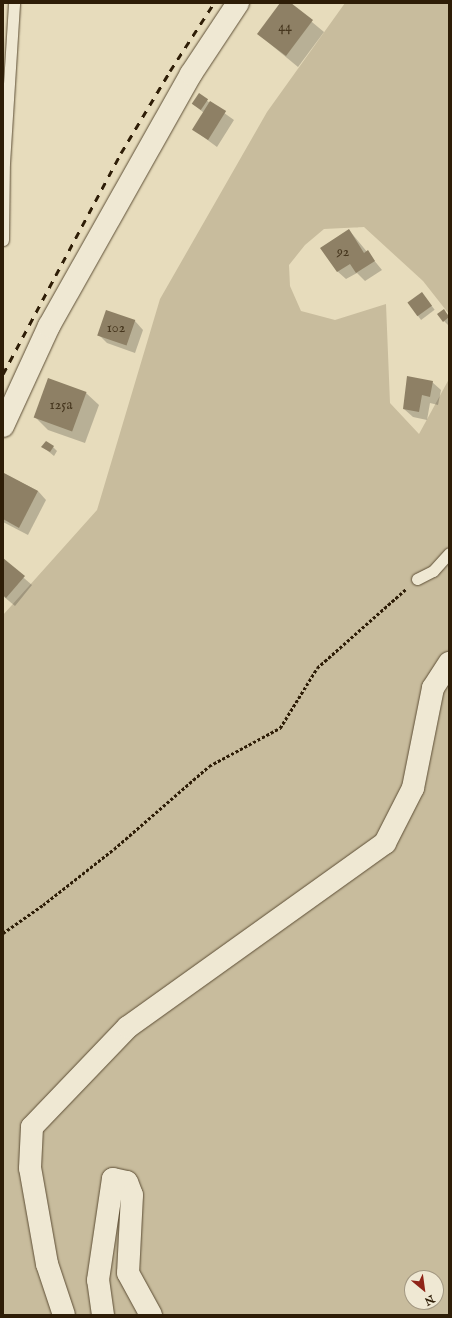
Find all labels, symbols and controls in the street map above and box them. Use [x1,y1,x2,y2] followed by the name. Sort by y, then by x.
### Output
[278,19,292,35] house number: 44
[337,244,349,260] house number: 92
[107,320,125,336] house number: 102
[50,397,72,413] house number: 125a
[404,1270,444,1310] north arrow
[422,1291,437,1308] text: N

